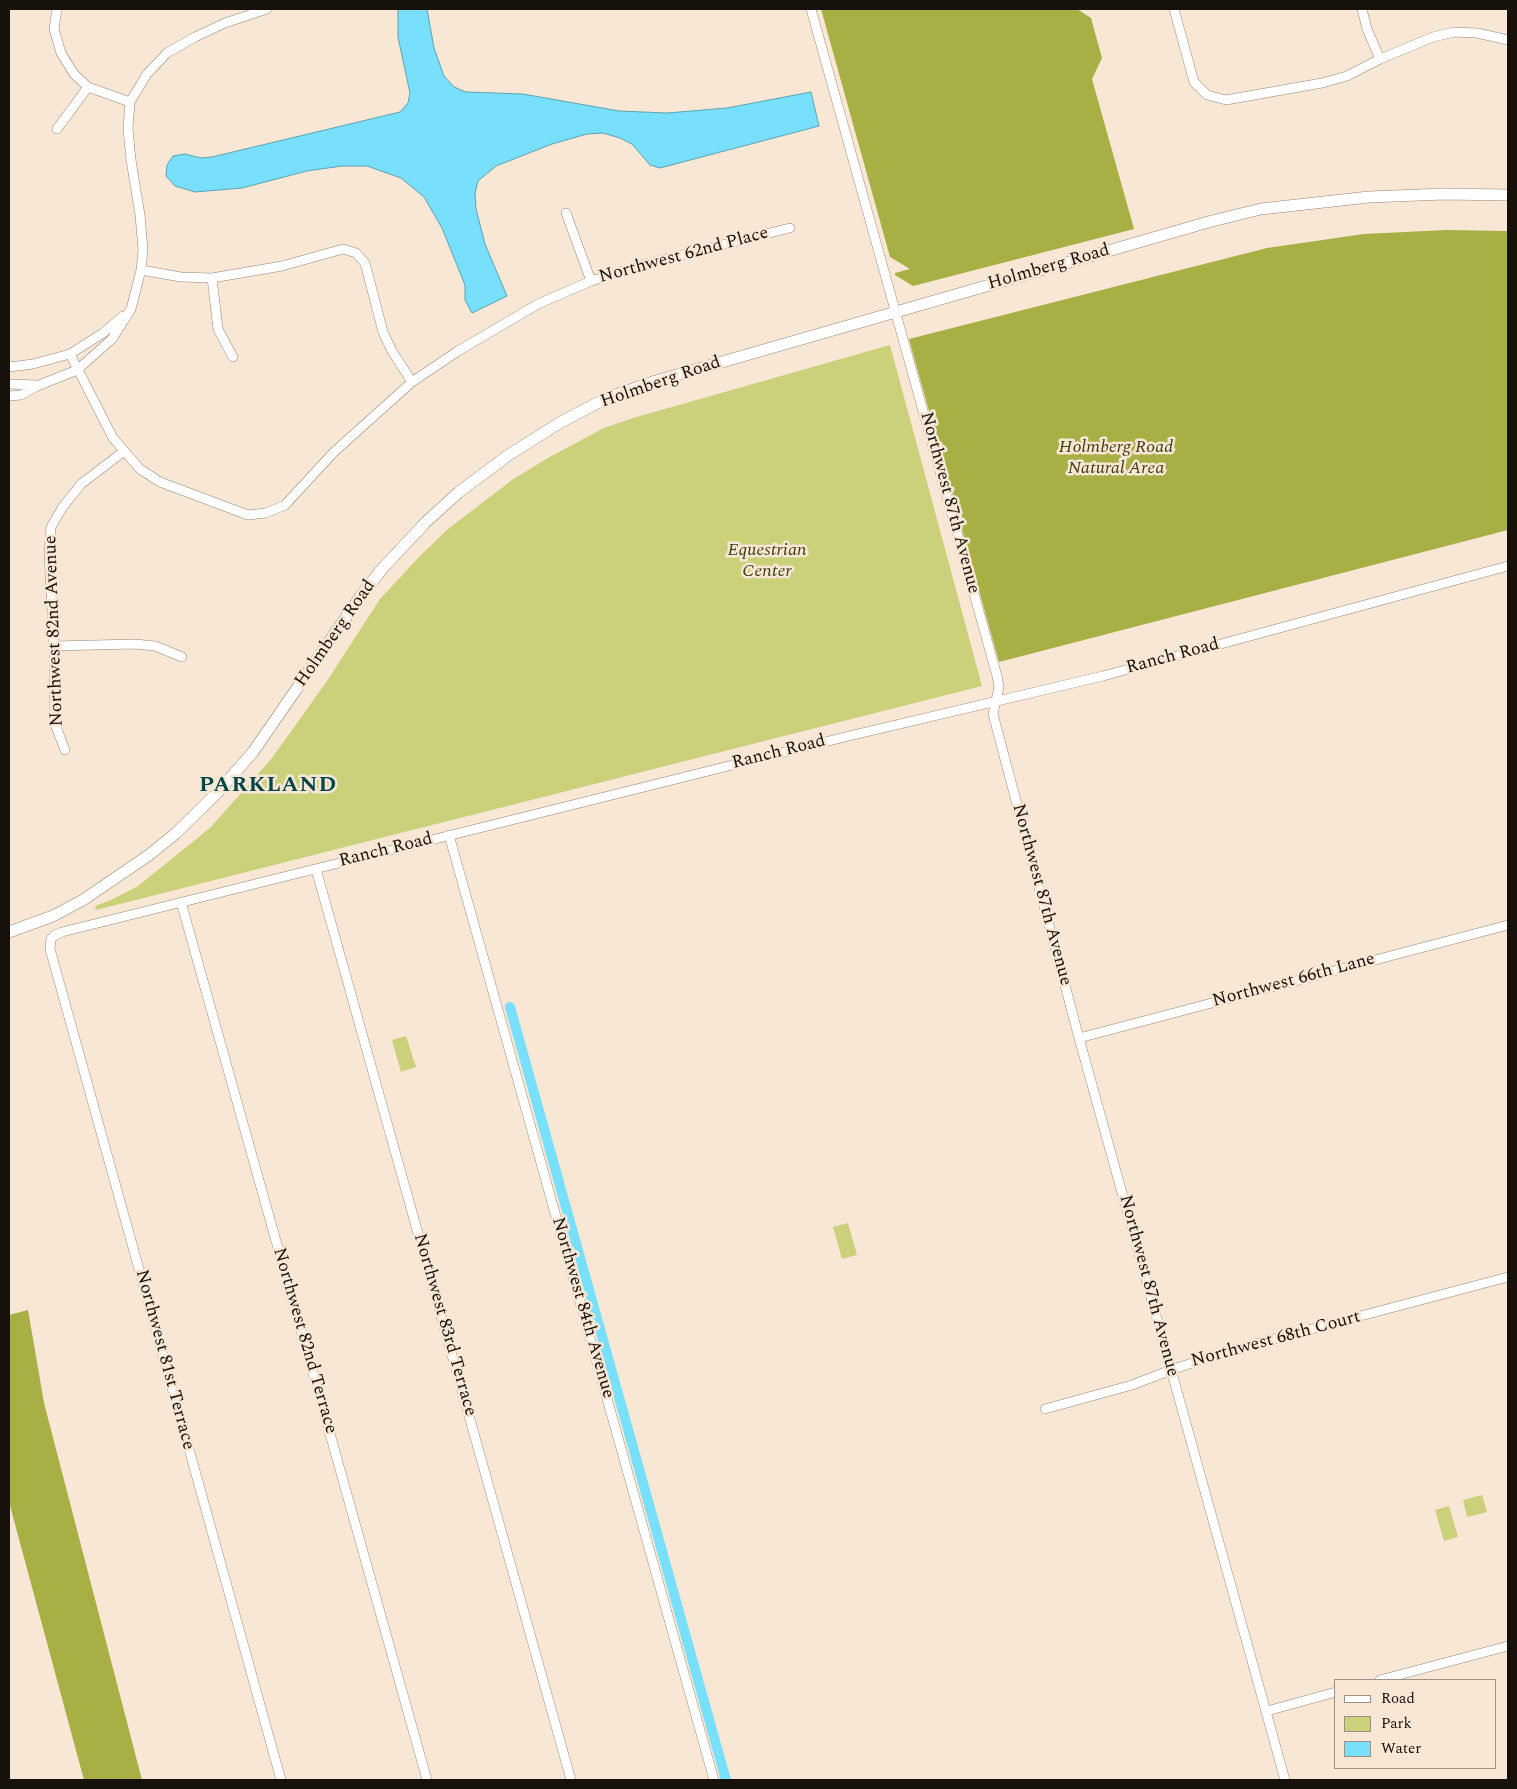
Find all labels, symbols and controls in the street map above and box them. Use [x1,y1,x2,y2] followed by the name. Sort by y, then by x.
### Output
[597,223,771,289] street label: Northwest 62nd Place
[986,240,1112,296] street label: Holmberg Road
[598,352,724,414] street label: Holmberg Road
[914,410,984,596] street label: Northwest 87th Avenue
[1059,437,1173,479] park label: Holmberg Road Natural Area
[41,535,69,727] street label: Northwest 82nd Avenue
[727,540,807,582] park label: Equestrian Center
[291,576,381,692] street label: Holmberg Road
[1124,634,1222,680] street label: Ranch Road
[730,731,828,775] street label: Ranch Road
[198,774,338,800] district label: PARKLAND
[1006,802,1076,988] street label: Northwest 87th Avenue
[337,829,435,873] street label: Ranch Road
[1210,949,1378,1013] street label: Northwest 66th Lane
[1113,1193,1183,1379] street label: Northwest 87th Avenue
[546,1215,618,1401] street label: Northwest 84th Avenue
[408,1231,480,1419] street label: Northwest 83rd Terrace
[267,1246,341,1436] street label: Northwest 82nd Terrace
[130,1268,198,1452] street label: Northwest 81st Terrace
[1189,1307,1363,1373] street label: Northwest 68th Court
[1334,1679,1497,1769] legend
[1381,1687,1415,1710] text: Road
[1381,1712,1412,1735] text: Park
[1381,1737,1421,1760] text: Water

